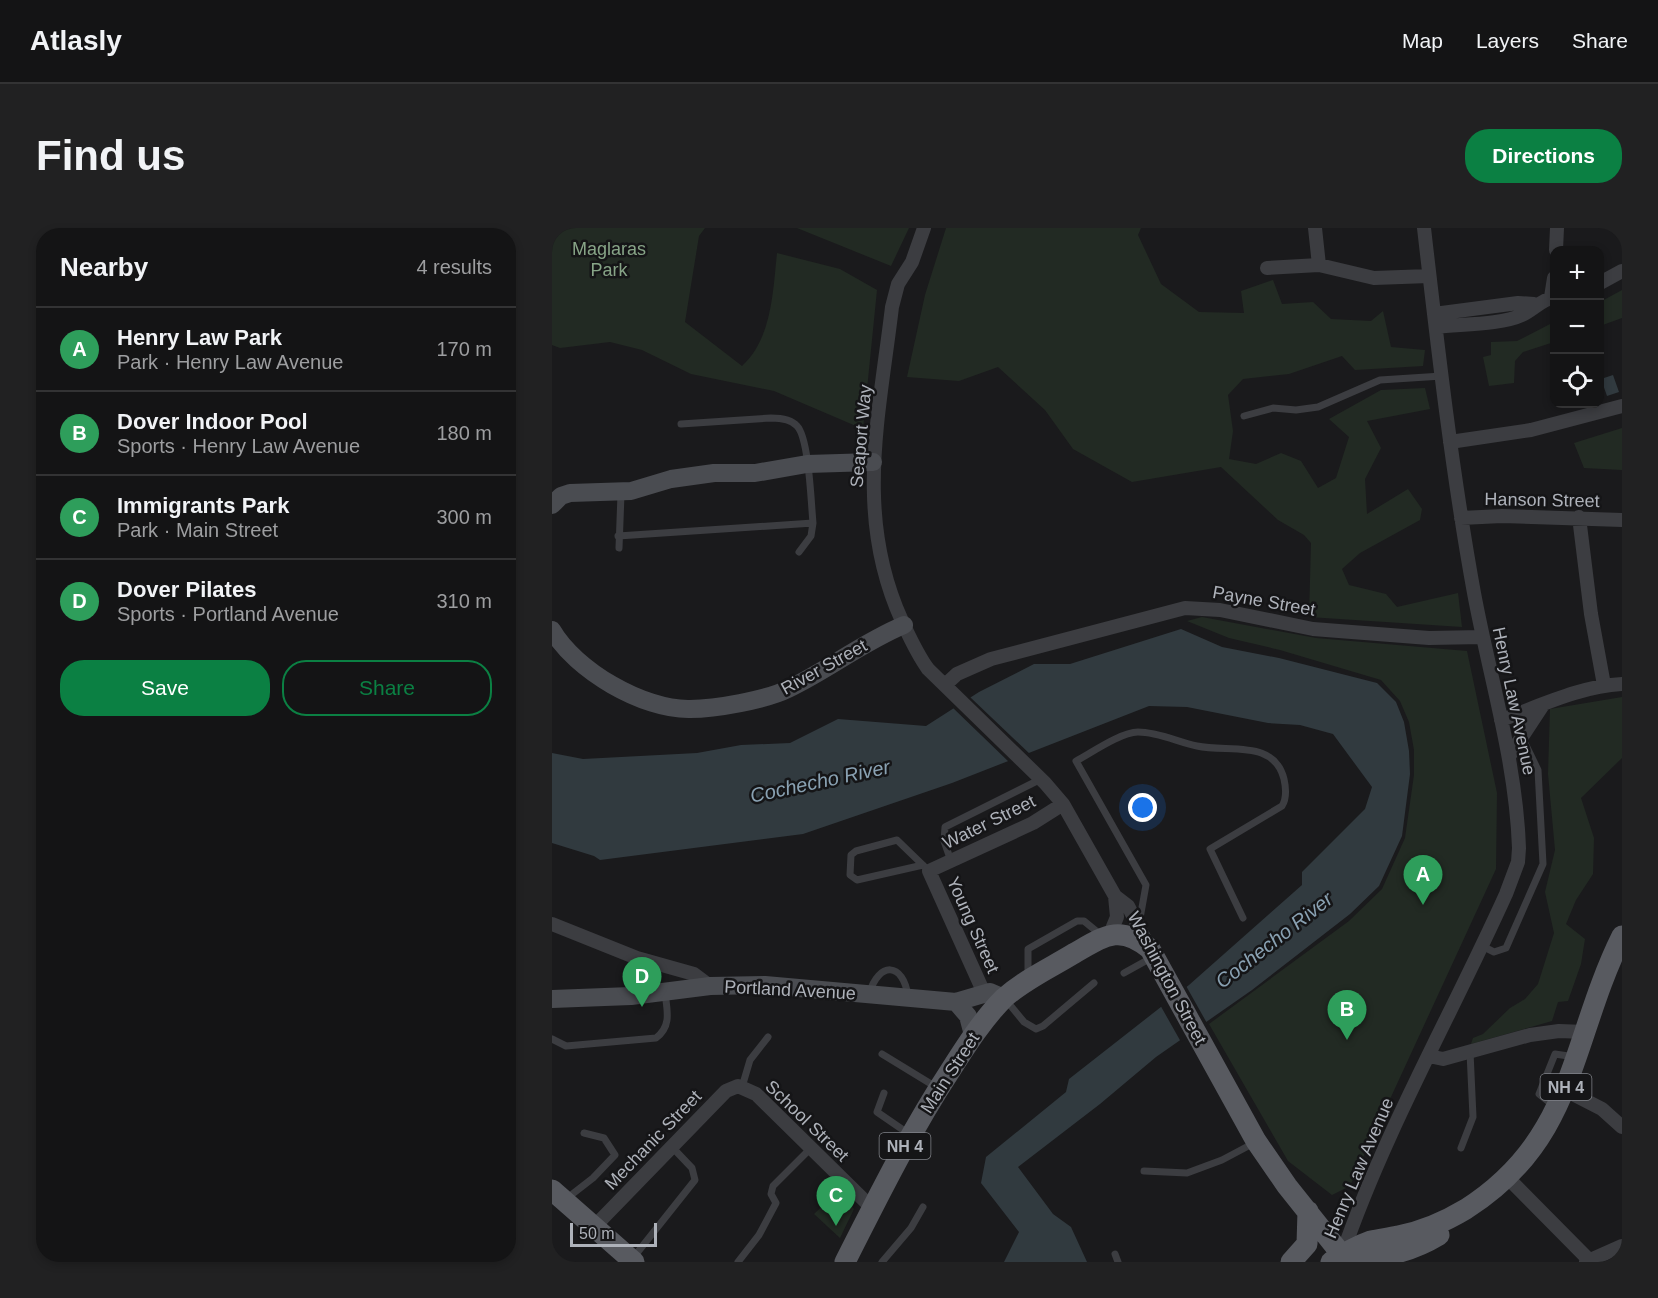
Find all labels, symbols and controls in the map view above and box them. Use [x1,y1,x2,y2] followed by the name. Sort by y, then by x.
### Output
[30,25,122,56] text: Atlasly
[1402,29,1443,52] text: Map
[1476,29,1539,52] text: Layers
[1572,29,1628,52] text: Share
[1465,129,1622,183] button: Directions
[36,132,185,179] text: Find us
[572,239,646,280] park label: Maglaras Park
[1550,246,1604,408] map controls
[1550,246,1604,300] button: +
[60,252,148,282] text: Nearby
[416,256,492,278] text: 4 results
[1550,300,1604,354] button: −
[117,325,282,350] text: Henry Law Park
[72,338,87,360] text: A
[436,338,492,360] text: 170 m
[117,351,343,373] text: Park · Henry Law Avenue
[1550,354,1604,408] button: locate
[847,384,875,488] street label: Seaport Way
[117,409,308,434] text: Dover Indoor Pool
[72,422,87,444] text: B
[436,422,492,444] text: 180 m
[117,435,360,457] text: Sports · Henry Law Avenue
[1484,489,1600,511] street label: Hanson Street
[117,493,289,518] text: Immigrants Park
[72,506,87,528] text: C
[436,506,492,528] text: 300 m
[117,519,278,541] text: Park · Main Street
[117,577,256,602] text: Dover Pilates
[1211,582,1317,620] street label: Payne Street
[72,590,87,612] text: D
[436,590,492,612] text: 310 m
[117,603,339,625] text: Sports · Portland Avenue
[1489,625,1539,777] street label: Henry Law Avenue
[778,635,870,699] street label: River Street
[60,660,270,716] button: Save
[282,660,492,716] button: Share
[748,755,893,807] water label: Cochecho River
[940,791,1038,853] street label: Water Street
[1128,793,1157,822] your location
[1404,856,1442,905] pin: A
[943,874,1003,976] street label: Young Street
[1211,887,1338,992] water label: Cochecho River
[1124,908,1210,1048] street label: Washington Street
[622,958,662,1007] pin: D
[724,977,856,1003] street label: Portland Avenue
[1328,990,1366,1040] pin: B
[917,1029,983,1117] street label: Main Street
[1540,1074,1592,1100] road number: NH 4
[761,1076,853,1166] street label: School Street
[601,1086,705,1194] street label: Mechanic Street
[1320,1095,1398,1241] street label: Henry Law Avenue
[880,1133,930,1159] road number: NH 4
[816,1176,856,1226] pin: C
[570,1220,657,1248] scale bar
[579,1225,615,1242] text: 50 m

